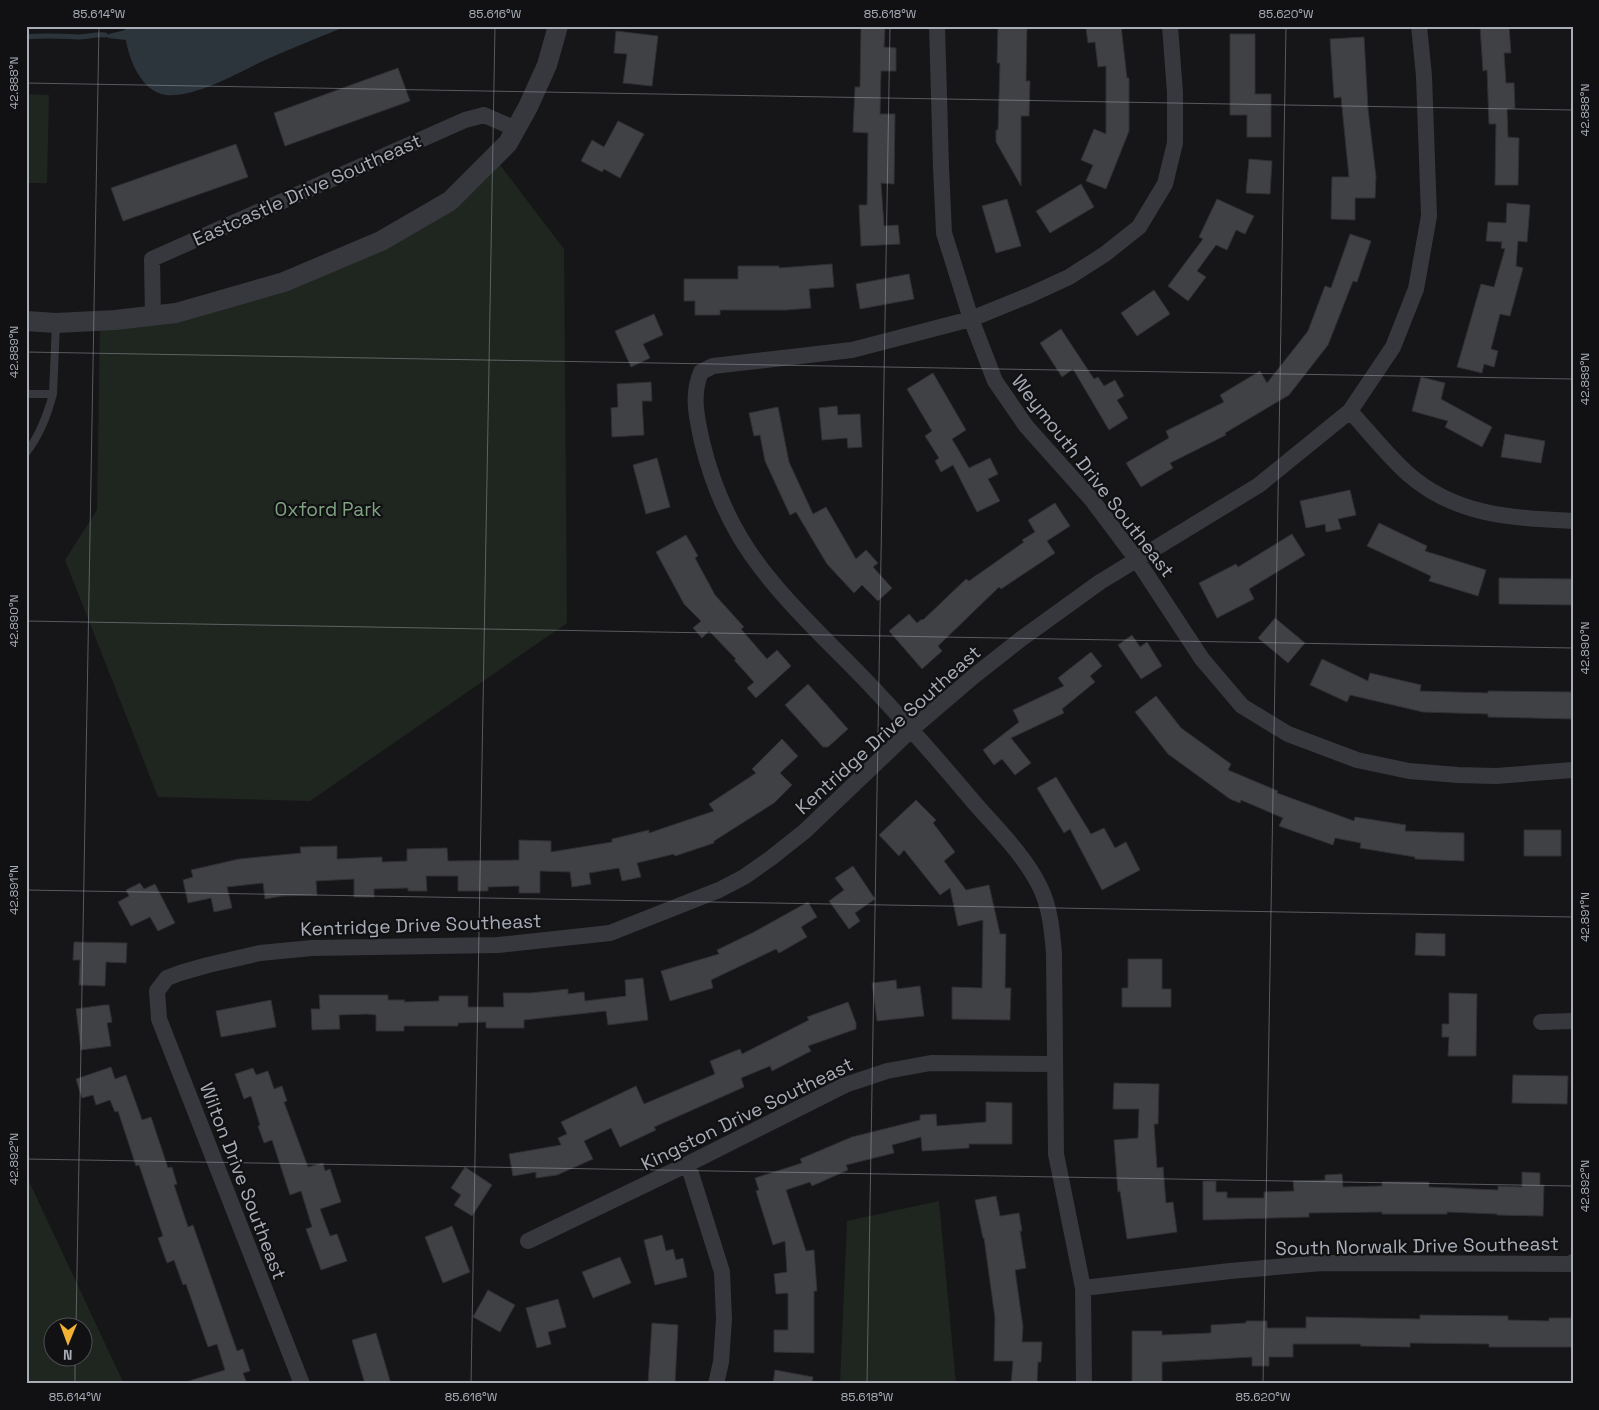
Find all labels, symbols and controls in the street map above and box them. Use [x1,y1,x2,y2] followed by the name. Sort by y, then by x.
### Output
[73,6,126,22] text: 85.614°W
[469,6,522,22] text: 85.616°W
[864,6,917,22] text: 85.618°W
[1259,6,1314,22] text: 85.620°W
[6,57,22,109] text: 42.888°N
[1577,84,1593,136] text: 42.888°N
[189,128,425,252] street label: Eastcastle Drive Southeast
[6,326,22,378] text: 42.889°N
[1577,353,1593,405] text: 42.889°N
[1006,370,1180,582] street label: Weymouth Drive Southeast
[274,497,382,522] park label: Oxford Park
[6,595,22,647] text: 42.890°N
[1577,622,1593,674] text: 42.890°N
[790,640,986,820] street label: Kentridge Drive Southeast
[6,865,22,915] text: 42.891°N
[1577,892,1593,942] text: 42.891°N
[300,908,542,942] street label: Kentridge Drive Southeast
[637,1052,857,1176] street label: Kingston Drive Southeast
[194,1079,292,1283] street label: Wilton Drive Southeast
[6,1133,22,1185] text: 42.892°N
[1577,1160,1593,1212] text: 42.892°N
[1275,1231,1559,1261] street label: South Norwalk Drive Southeast
[42,1318,92,1368] north arrow
[63,1346,73,1364] text: N
[49,1389,102,1405] text: 85.614°W
[445,1389,498,1405] text: 85.616°W
[841,1389,894,1405] text: 85.618°W
[1236,1389,1291,1405] text: 85.620°W

